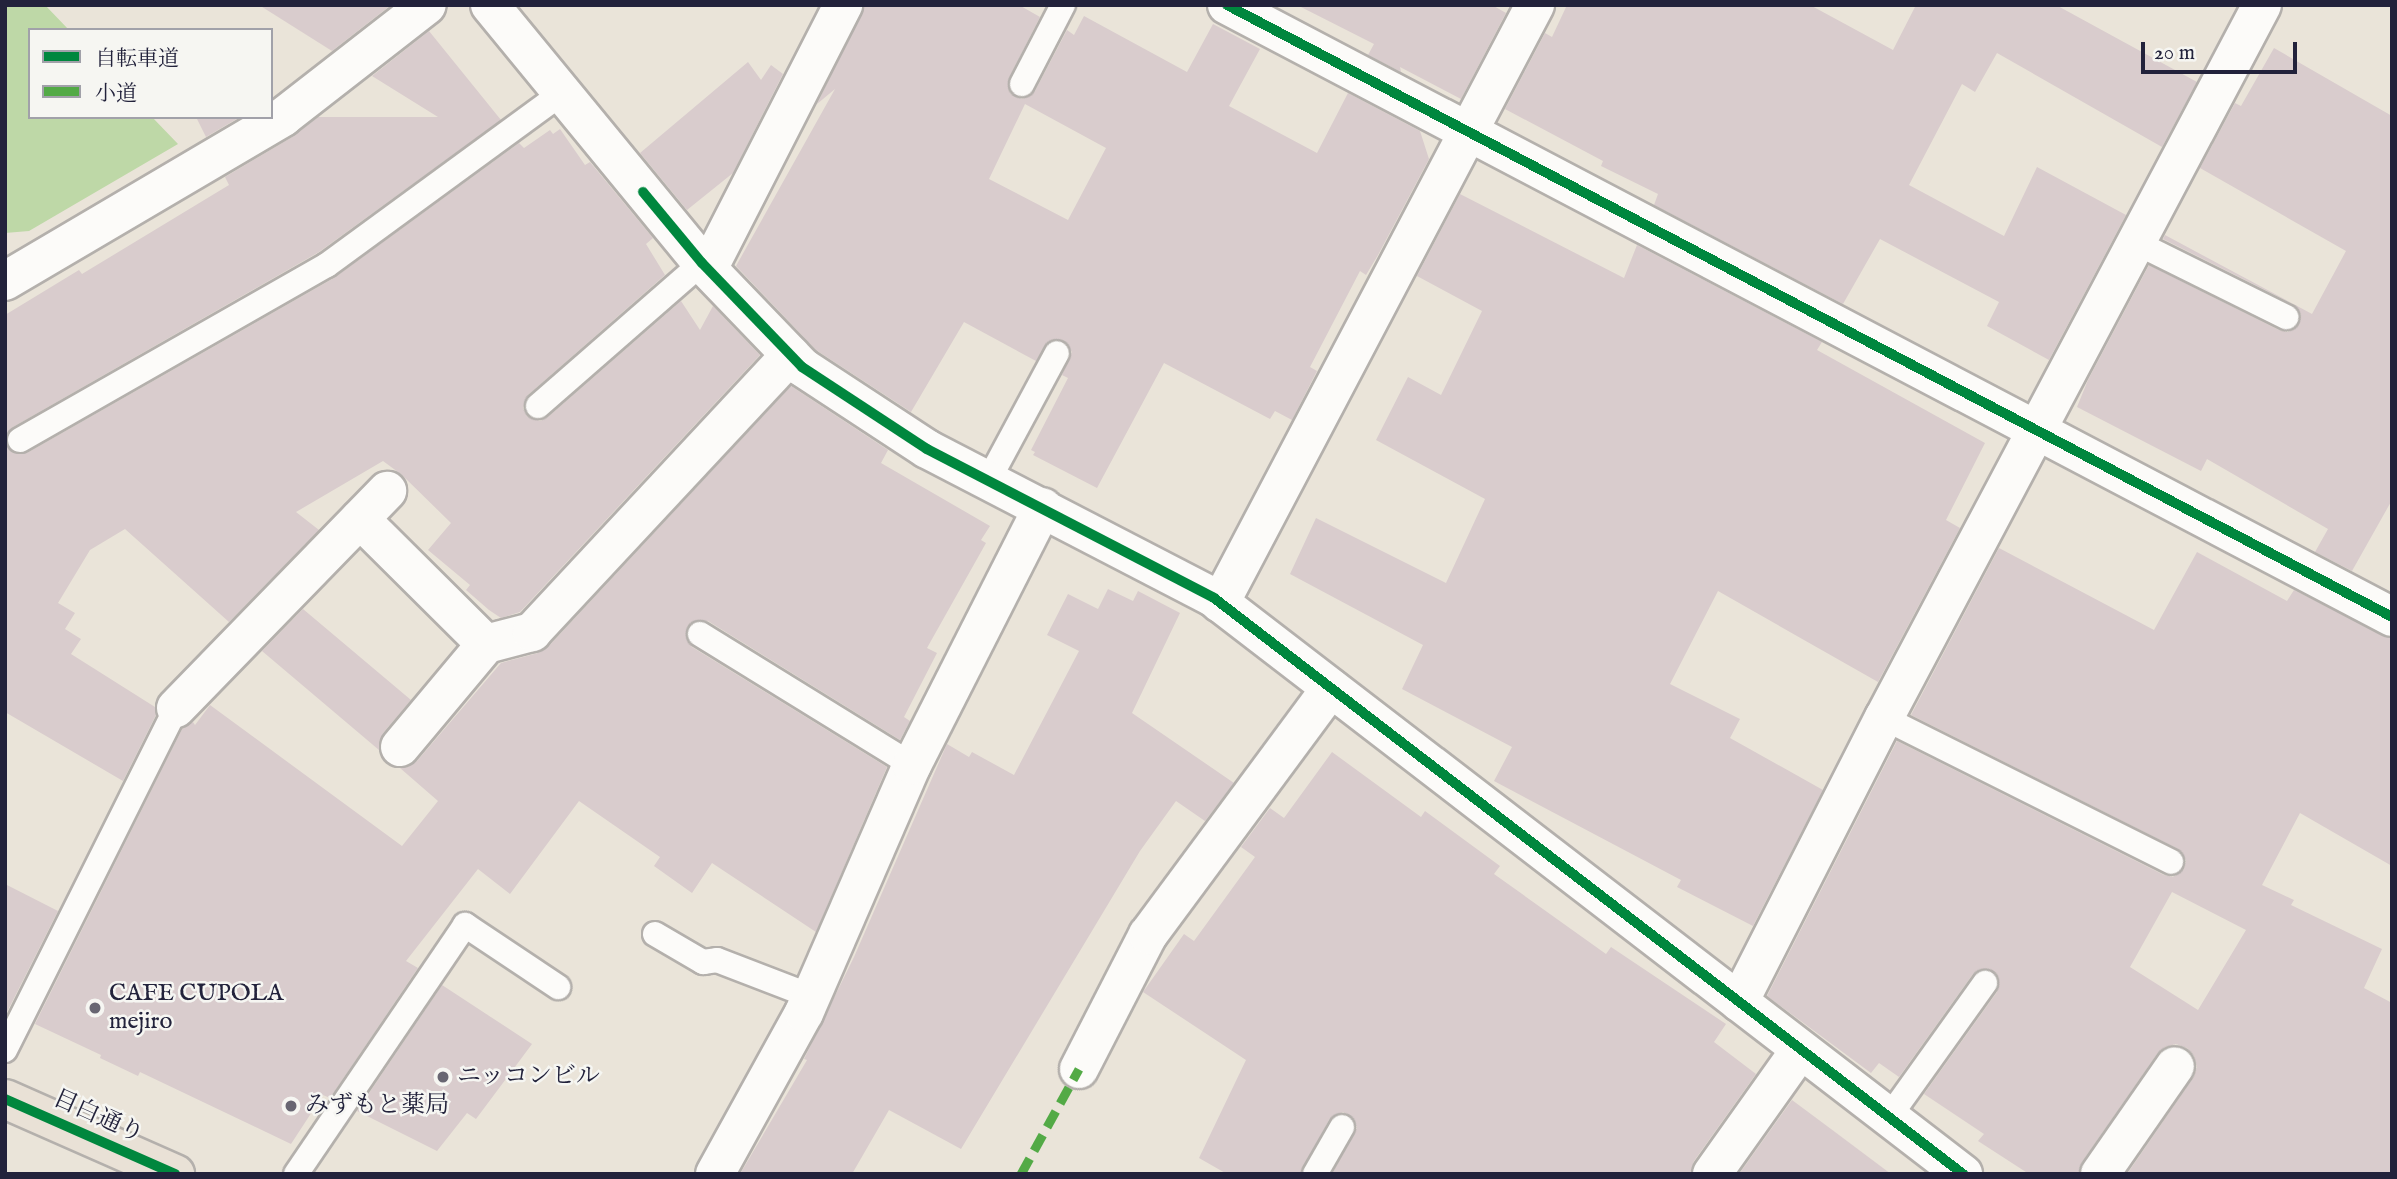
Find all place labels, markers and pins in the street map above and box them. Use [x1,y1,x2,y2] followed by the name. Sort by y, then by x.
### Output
[109,980,284,1036] place label: CAFE CUPOLA mejiro
[87,1000,103,1016] marker: CAFE CUPOLA mejiro
[457,1063,601,1091] place label: ニッコンビル
[435,1069,451,1085] marker: ニッコンビル
[305,1092,449,1120] place label: みずもと薬局
[283,1098,299,1114] marker: みずもと薬局

